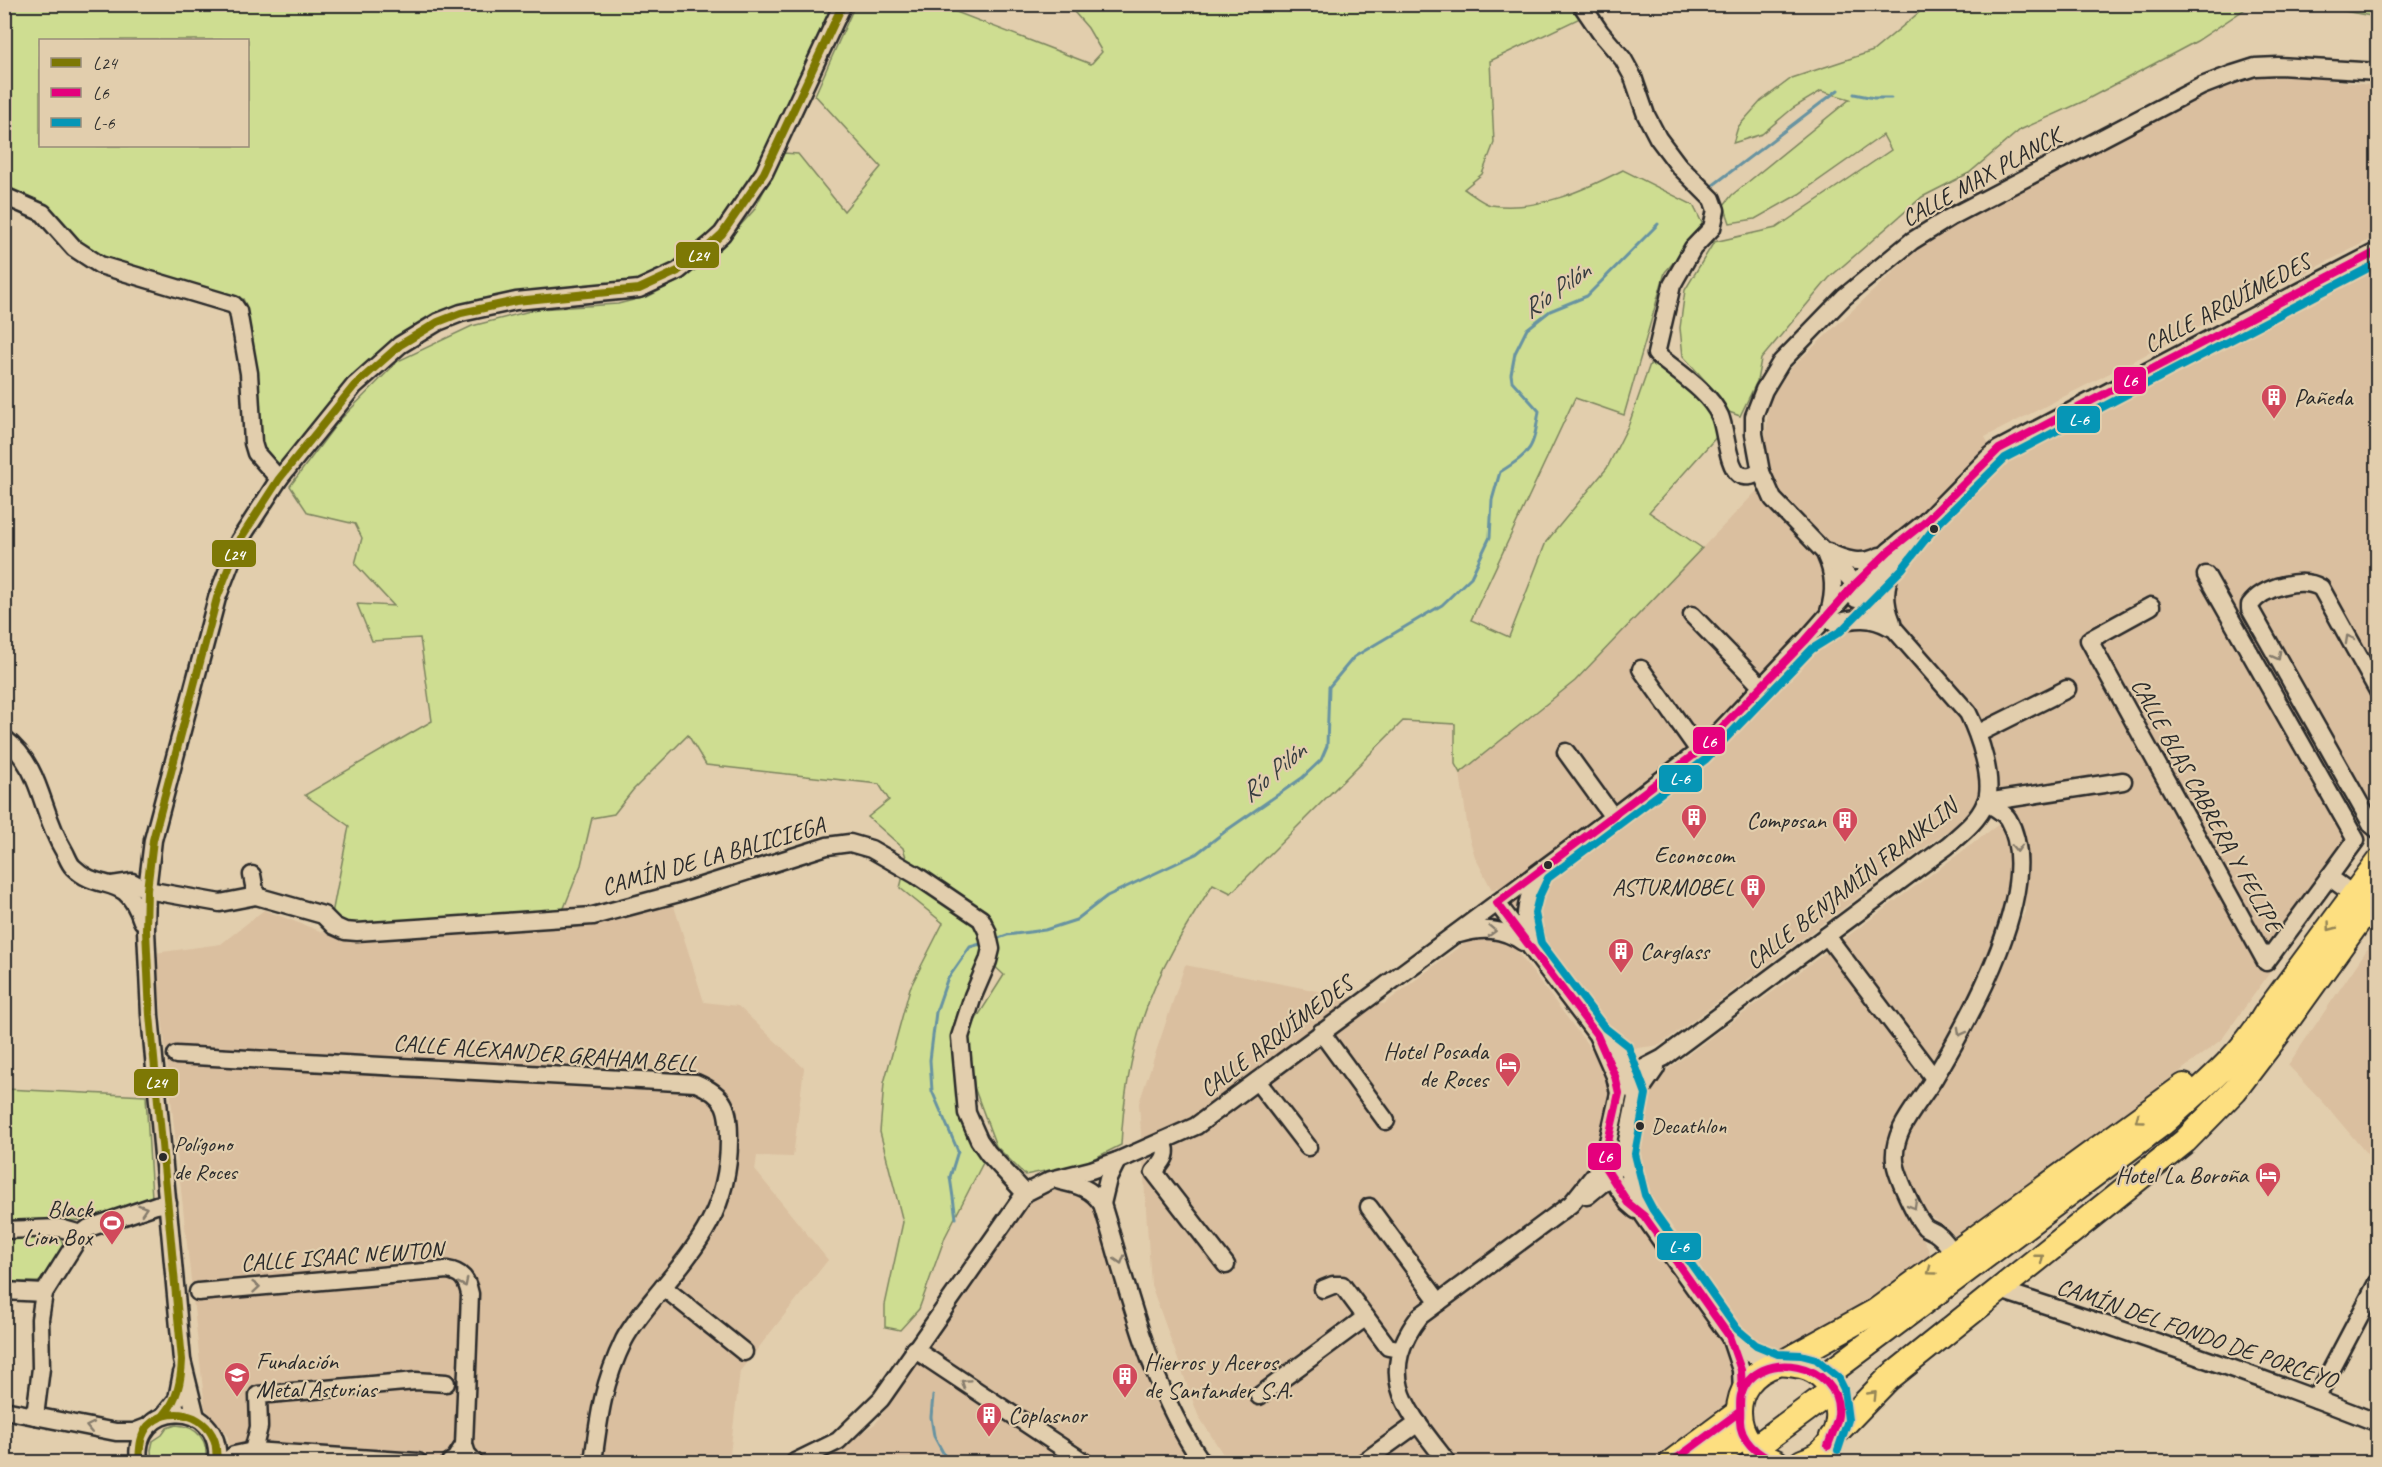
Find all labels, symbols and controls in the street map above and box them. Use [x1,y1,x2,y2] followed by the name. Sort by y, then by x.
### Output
[39,39,249,147] legend
[93,52,119,74] text: L24
[93,82,110,104] text: L6
[93,112,116,134] text: L-6
[1896,118,2070,233] street label: CALLE MAX PLANCK
[675,241,720,269] line badge: L24
[2138,245,2318,360] street label: CALLE ARQUÍMEDES
[687,246,710,266] text: L24
[1515,253,1599,325] water label: Río Pilón
[2113,366,2147,395] line badge: L6
[2123,371,2139,391] text: L6
[2259,382,2289,420] building icon: Pañeda
[2294,382,2354,412] place label: Pañeda
[2056,405,2101,434] line badge: L-6
[2069,410,2090,430] text: L-6
[1928,523,1940,535] unlabelled marker
[211,539,257,568] line badge: L24
[223,545,246,565] text: L24
[2345,635,2356,646] one-way arrow
[2270,650,2281,660] one-way arrow
[2125,673,2291,940] street label: CALLE BLAS CABRERA Y FELIPE
[1692,726,1726,755] line badge: L6
[1702,732,1718,752] text: L6
[1233,733,1315,809] water label: Río Pilón
[1658,764,1703,793] line badge: L-6
[1670,769,1691,789] text: L-6
[1739,790,1966,976] street label: CALLE BENJAMÍN FRANKLIN
[1679,802,1709,840] building icon: Econocom
[1746,805,1827,835] place label: Composan
[1830,805,1860,843] building icon: Composan
[598,809,829,902] street label: CAMÍN DE LA BALICIEGA
[1654,840,1736,870] place label: Econocom
[2011,844,2023,853] one-way arrow
[1542,859,1554,871] unlabelled marker
[1612,872,1735,902] place label: ASTURMOBEL
[1738,872,1768,910] building icon: ASTURMOBEL
[2327,920,2338,931] one-way arrow
[1488,924,1497,937] one-way arrow
[1606,936,1636,974] building icon: Carglass
[1640,936,1711,966] place label: Carglass
[1193,966,1361,1104] street label: CALLE ARQUÍMEDES
[1956,1025,1968,1036] one-way arrow
[392,1027,698,1079] street label: CALLE ALEXANDER GRAHAM BELL
[1383,1036,1490,1094] place label: Hotel Posada de Roces
[1493,1050,1523,1088] hotel icon: Hotel Posada de Roces
[133,1068,179,1097] line badge: L24
[145,1073,168,1093] text: L24
[1651,1112,1726,1140] place label: Decathlon
[2134,1112,2145,1123] one-way arrow
[1634,1120,1646,1132] marker: Decathlon
[174,1130,239,1186] place label: Polígono de Roces
[1587,1142,1622,1171] line badge: L6
[1598,1147,1614,1167] text: L6
[157,1151,169,1163] marker: Polígono de Roces
[2115,1160,2250,1190] place label: Hotel La Boroña
[2253,1160,2283,1198] hotel icon: Hotel La Boroña
[23,1194,94,1252] place label: Black Lion Box
[1906,1199,1917,1209] one-way arrow
[137,1203,148,1216] one-way arrow
[97,1208,127,1246] sports icon: Black Lion Box
[1656,1232,1702,1261] line badge: L-6
[240,1234,448,1278] street label: CALLE ISAAC NEWTON
[1669,1237,1690,1257] text: L-6
[1113,1254,1125,1265] one-way arrow
[2033,1255,2044,1266] one-way arrow
[1927,1264,1938,1275] one-way arrow
[2053,1271,2344,1396] street label: CAMÍN DEL FONDO DE PORCEYO
[457,1277,469,1288] one-way arrow
[252,1281,261,1294] one-way arrow
[256,1346,378,1404] place label: Fundación Metal Asturias
[1144,1347,1293,1405] place label: Hierros y Aceros de Santander S.A.
[222,1360,252,1398] school or university icon: Fundación Metal Asturias
[1110,1361,1140,1399] building icon: Hierros y Aceros de Santander S.A.
[961,1380,972,1391] one-way arrow
[1866,1391,1877,1402] one-way arrow
[974,1400,1004,1438] building icon: Coplasnor
[1008,1400,1089,1430] place label: Coplasnor
[85,1421,95,1434] one-way arrow

